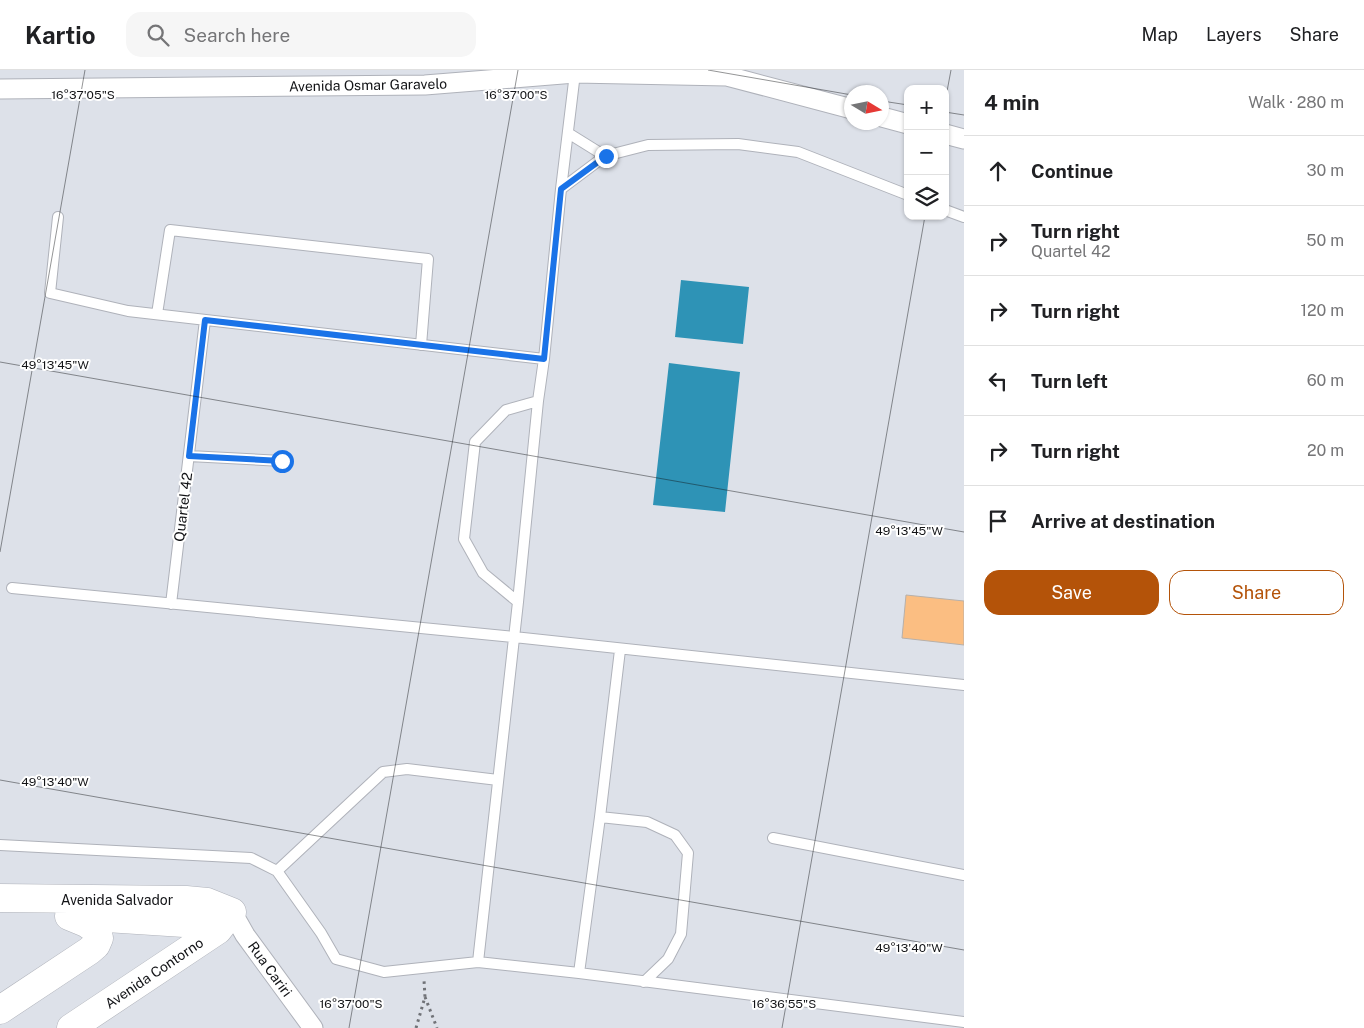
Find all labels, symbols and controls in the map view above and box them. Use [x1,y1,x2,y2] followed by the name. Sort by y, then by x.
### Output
[126,12,476,57] search box
[25,21,96,49] text: Kartio
[144,21,172,49] icon: search
[184,24,290,46] text: Search here
[1142,24,1178,45] text: Map
[1206,24,1262,45] text: Layers
[1290,24,1339,45] text: Share
[289,76,447,94] street label: Avenida Osmar Garavelo
[844,85,889,130] north arrow
[904,85,949,220] map controls
[904,85,949,130] button: +
[51,88,115,102] text: 16°37'05"S
[484,88,548,102] text: 16°37'00"S
[984,90,1039,115] text: 4 min
[1248,93,1344,112] text: Walk · 280 m
[904,130,949,175] button: −
[595,145,618,168] route end
[984,157,1012,185] icon: ahead
[1031,160,1113,182] text: Continue
[1307,161,1344,180] text: 30 m
[904,175,949,220] button: layers
[1031,220,1120,242] text: Turn right
[984,227,1012,255] icon: right
[1306,231,1344,250] text: 50 m
[1031,242,1111,261] text: Quartel 42
[984,297,1012,325] icon: right
[1031,300,1120,322] text: Turn right
[1300,301,1344,320] text: 120 m
[21,358,89,372] text: 49°13'45"W
[984,367,1012,395] icon: left
[1031,370,1108,392] text: Turn left
[1307,371,1344,390] text: 60 m
[984,437,1012,465] icon: right
[1031,440,1120,462] text: Turn right
[1307,441,1344,460] text: 20 m
[271,450,294,473] route start
[171,471,195,543] street label: Quartel 42
[984,507,1012,535] icon: arrive
[1031,510,1215,532] text: Arrive at destination
[875,524,943,538] text: 49°13'45"W
[984,570,1159,615] button: Save
[1169,570,1344,615] button: Share
[21,775,89,789] text: 49°13'40"W
[61,892,173,908] street label: Avenida Salvador
[102,934,206,1012] street label: Avenida Contorno
[245,938,295,1000] street label: Rua Cariri
[875,941,943,955] text: 49°13'40"W
[319,997,383,1011] text: 16°37'00"S
[752,997,816,1011] text: 16°36'55"S

